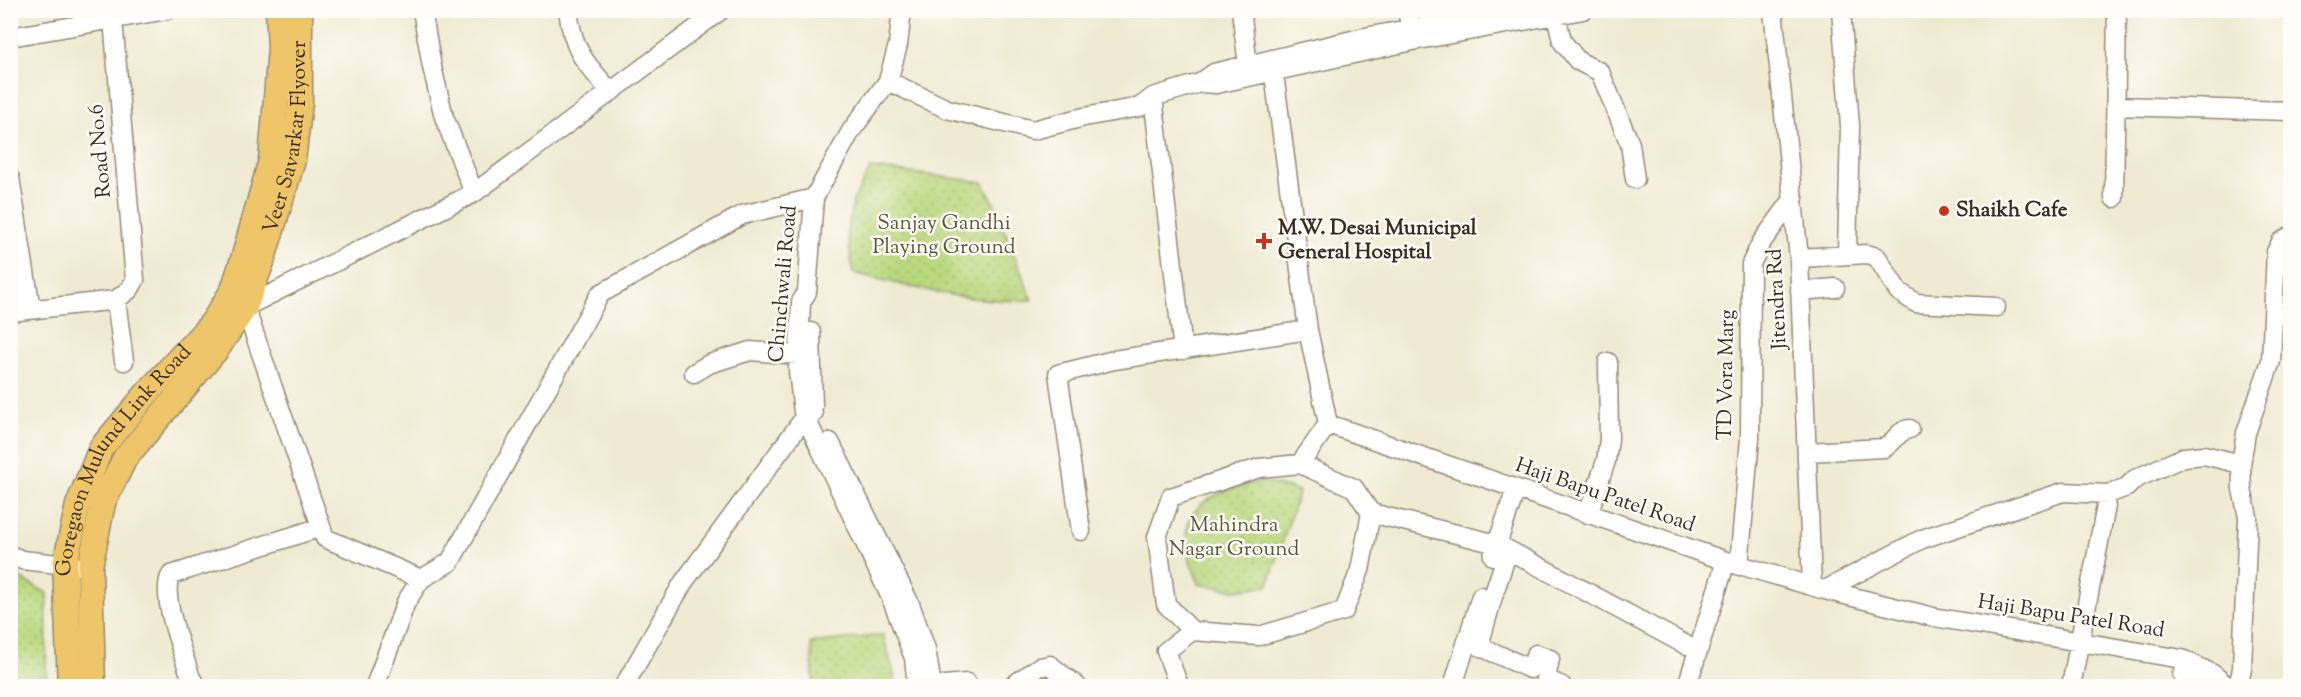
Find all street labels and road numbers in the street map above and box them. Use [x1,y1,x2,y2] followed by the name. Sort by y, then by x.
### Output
[256,40,315,238] street label: Veer Savarkar Flyover
[82,103,120,199] street label: Road No.6
[762,204,806,364] street label: Chinchwali Road
[1760,248,1796,351] street label: Jitendra Rd
[1711,309,1743,441] street label: TD Vora Marg
[50,339,199,577] street label: Goregaon Mulund Link Road
[1511,451,1699,541] street label: Haji Bapu Patel Road
[1975,587,2167,647] street label: Haji Bapu Patel Road

